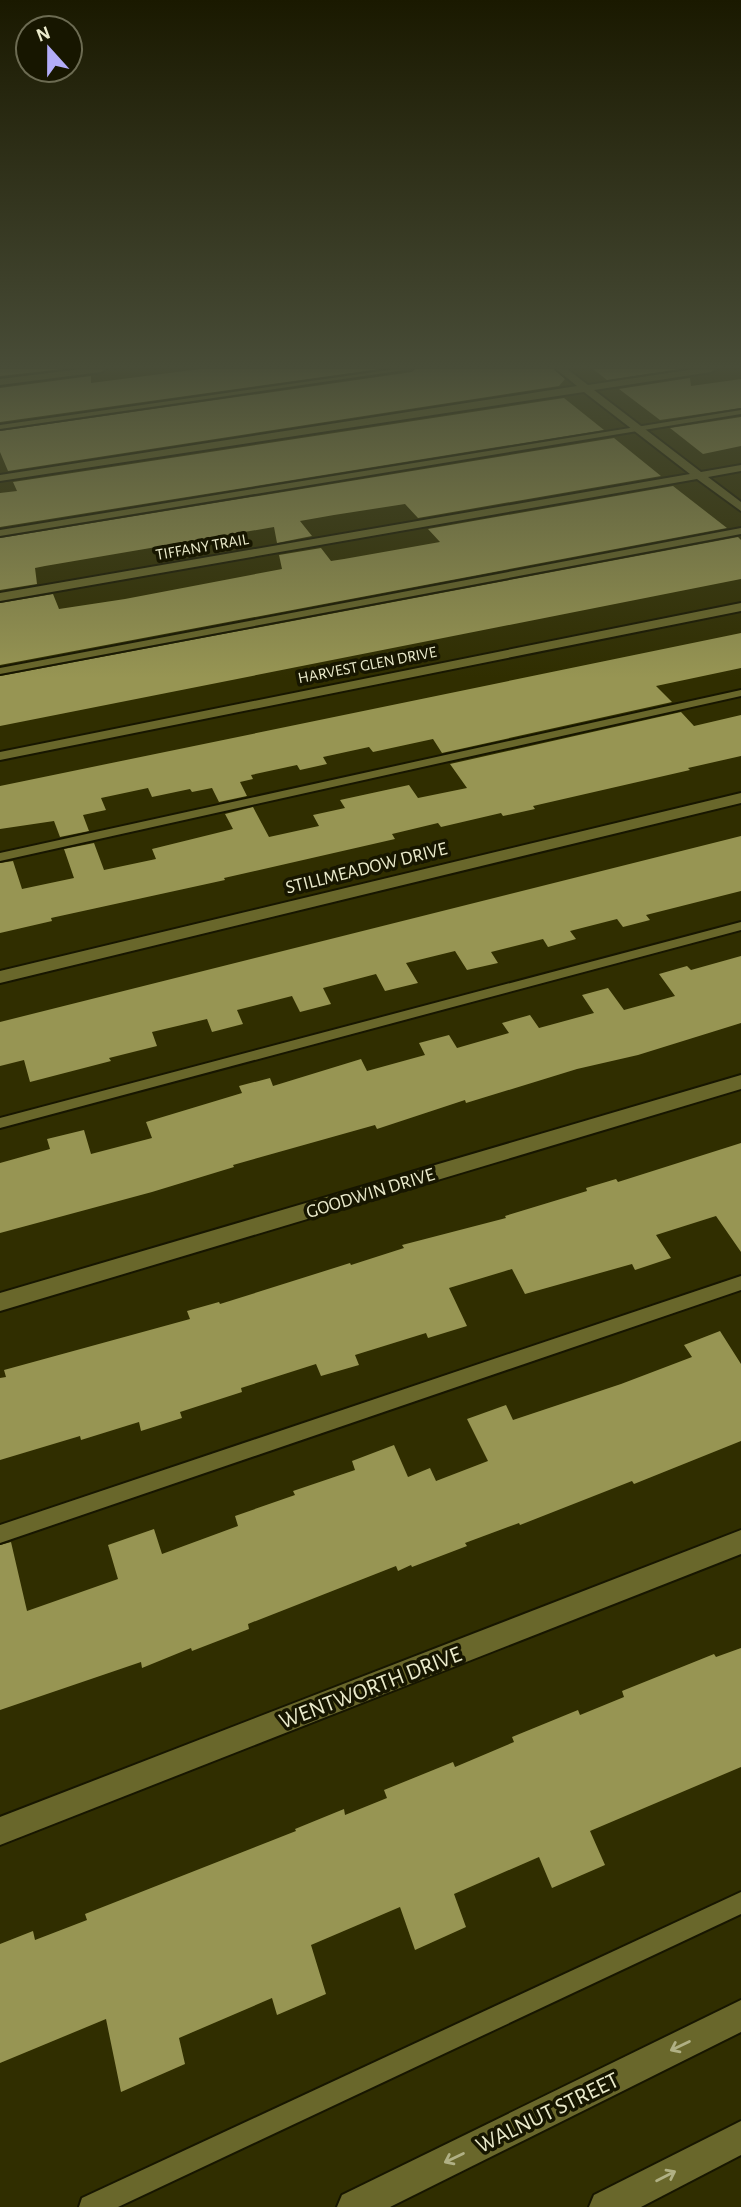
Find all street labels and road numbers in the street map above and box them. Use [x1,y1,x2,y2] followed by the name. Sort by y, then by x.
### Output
[155,531,250,563] street label: TIFFANY TRAIL
[297,644,438,686] street label: HARVEST GLEN DRIVE
[284,839,449,898] street label: STILLMEADOW DRIVE
[304,1165,437,1222] street label: GOODWIN DRIVE
[276,1643,465,1734] street label: WENTWORTH DRIVE
[472,2069,623,2158] street label: WALNUT STREET

